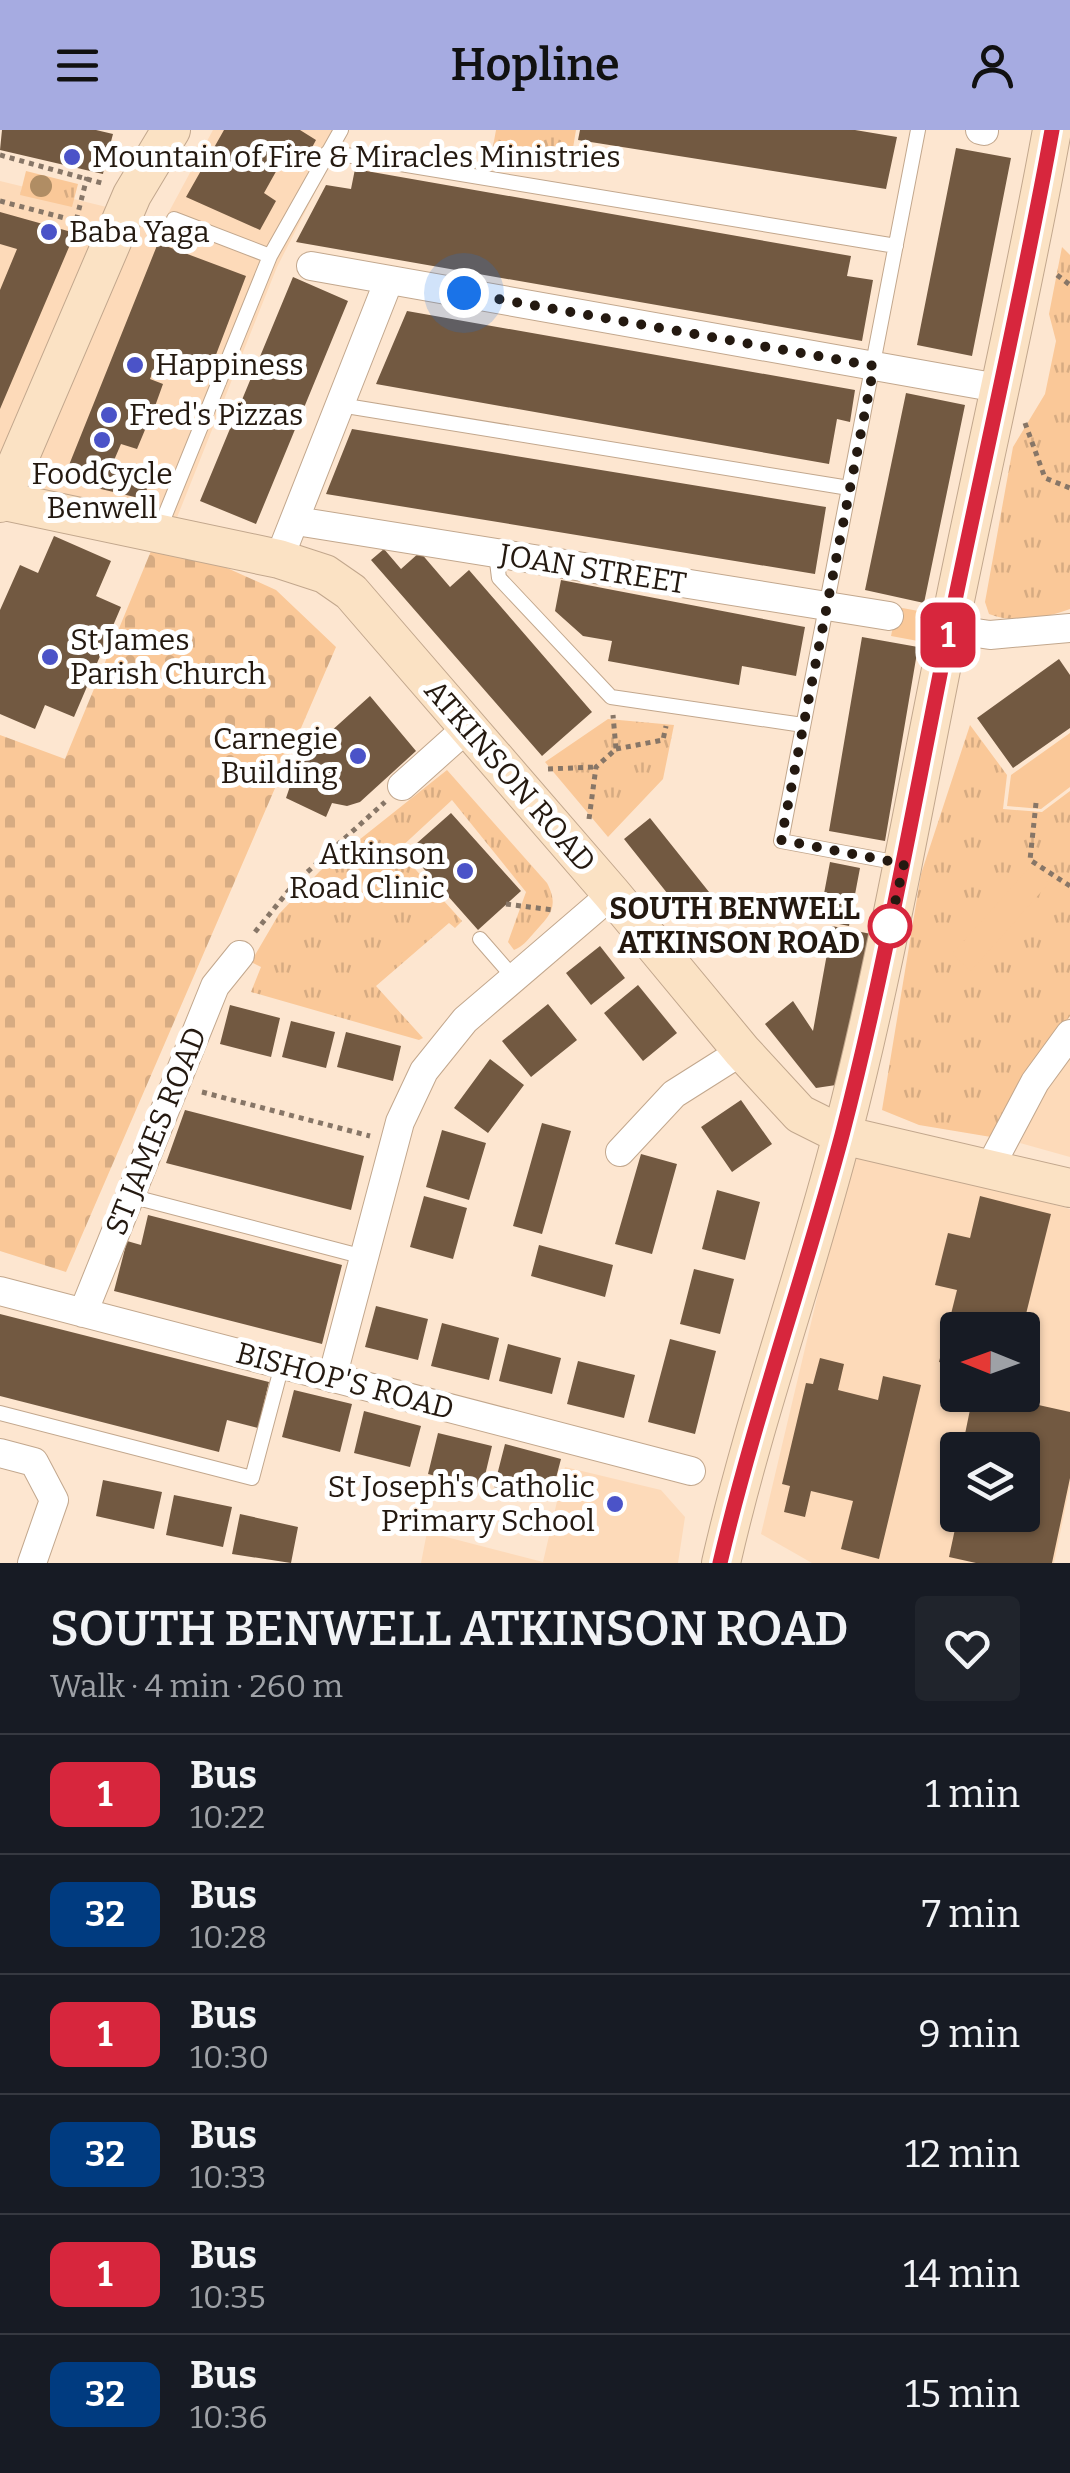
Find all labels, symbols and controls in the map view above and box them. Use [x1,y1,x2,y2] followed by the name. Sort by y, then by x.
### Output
[50,38,105,93] icon: menu
[450,38,620,92] text: Hopline
[965,38,1020,93] icon: person
[92,139,621,175] place label: Mountain of Fire & Miracles Ministries
[61,146,83,168] marker: Mountain of Fire & Miracles Ministries
[69,214,210,250] place label: Baba Yaga
[38,221,60,243] marker: Baba Yaga
[439,268,489,318] your location
[155,347,304,383] place label: Happiness
[124,354,146,376] marker: Happiness
[129,397,303,433] place label: Fred's Pizzas
[98,404,120,426] marker: Fred's Pizzas
[91,429,113,451] marker: FoodCycle Benwell
[31,456,173,526] place label: FoodCycle Benwell
[496,536,689,602] street label: JOAN STREET
[916,602,980,668] line badge: 1
[940,614,956,656] text: 1
[70,622,266,692] place label: St James Parish Church
[39,646,61,668] marker: St James Parish Church
[417,673,603,879] street label: ATKINSON ROAD
[213,721,338,791] place label: Carnegie Building
[347,745,369,767] marker: Carnegie Building
[289,836,445,906] place label: Atkinson Road Clinic
[454,860,476,882] marker: Atkinson Road Clinic
[609,891,860,961] place label: SOUTH BENWELL ATKINSON ROAD
[869,905,911,947] marker: SOUTH BENWELL ATKINSON ROAD
[98,1022,214,1240] street label: ST JAMES ROAD
[940,1312,1040,1412] north arrow
[940,1312,1040,1532] map controls
[232,1335,458,1427] street label: BISHOP'S ROAD
[940,1432,1040,1532] button: layers
[328,1469,595,1539] place label: St Joseph's Catholic Primary School
[604,1493,626,1515] marker: St Joseph's Catholic Primary School
[915,1596,1020,1701] button: heart
[50,1600,849,1658] text: SOUTH BENWELL ATKINSON ROAD
[50,1667,343,1705] text: Walk · 4 min · 260 m
[190,1752,257,1798] text: Bus
[925,1771,1020,1817] text: 1 min
[97,1773,113,1815] text: 1
[190,1798,265,1836] text: 10:22
[190,1872,257,1918] text: Bus
[922,1891,1020,1937] text: 7 min
[85,1893,125,1935] text: 32
[190,1918,267,1956] text: 10:28
[190,1992,257,2038] text: Bus
[919,2011,1020,2057] text: 9 min
[97,2013,113,2055] text: 1
[190,2038,269,2076] text: 10:30
[190,2112,257,2158] text: Bus
[905,2131,1020,2177] text: 12 min
[85,2133,125,2175] text: 32
[190,2158,266,2196] text: 10:33
[190,2232,257,2278] text: Bus
[903,2251,1020,2297] text: 14 min
[97,2253,113,2295] text: 1
[190,2278,266,2316] text: 10:35
[190,2352,257,2398] text: Bus
[905,2371,1020,2417] text: 15 min
[85,2373,125,2415] text: 32
[190,2398,267,2436] text: 10:36

